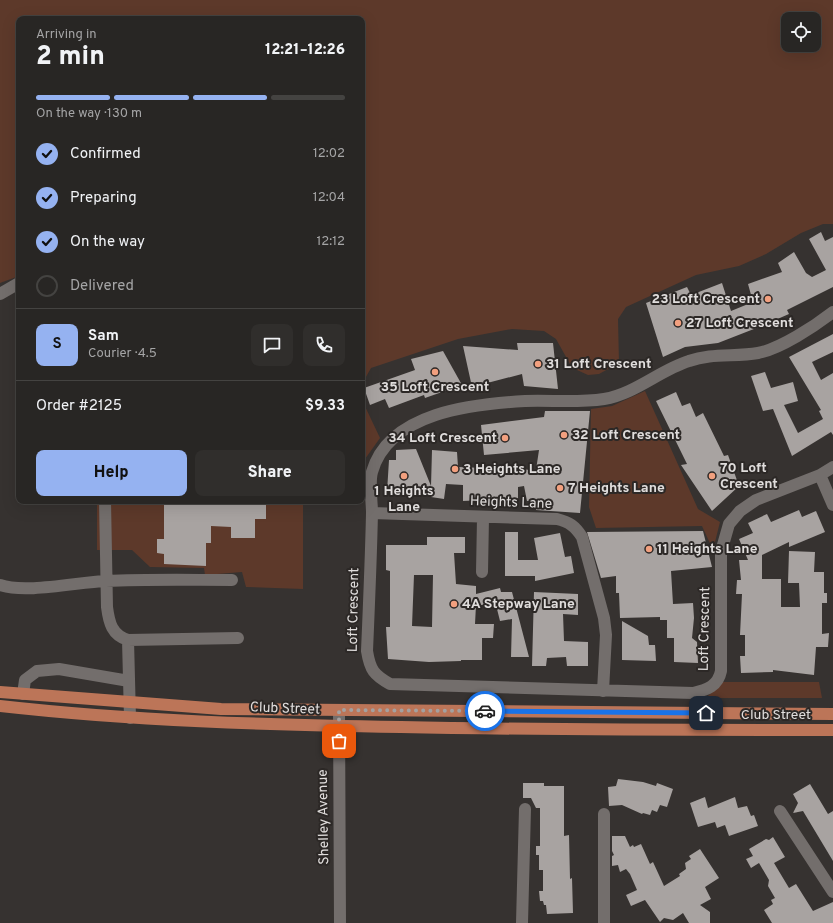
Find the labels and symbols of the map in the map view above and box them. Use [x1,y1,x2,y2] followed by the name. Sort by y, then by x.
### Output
[652,291,760,308] place label: 23 Loft Crescent
[763,294,773,304] marker: 23 Loft Crescent
[686,315,793,332] place label: 27 Loft Crescent
[673,318,683,328] marker: 27 Loft Crescent
[546,356,651,373] place label: 31 Loft Crescent
[533,359,543,369] marker: 31 Loft Crescent
[430,367,440,377] marker: 35 Loft Crescent
[381,379,489,396] place label: 35 Loft Crescent
[572,427,680,444] place label: 32 Loft Crescent
[388,430,497,447] place label: 34 Loft Crescent
[559,430,569,440] marker: 32 Loft Crescent
[500,433,510,443] marker: 34 Loft Crescent
[720,460,778,493] place label: 70 Loft Crescent
[463,461,561,478] place label: 3 Heights Lane
[450,464,460,474] marker: 3 Heights Lane
[399,471,409,481] marker: 1 Heights Lane
[707,471,717,481] marker: 70 Loft Crescent
[568,480,665,497] place label: 7 Heights Lane
[374,483,434,516] place label: 1 Heights Lane
[555,483,565,493] marker: 7 Heights Lane
[469,493,553,513] street label: Heights Lane
[657,541,758,558] place label: 11 Heights Lane
[644,544,654,554] marker: 11 Heights Lane
[345,568,363,652] street label: Loft Crescent
[696,587,714,671] street label: Loft Crescent
[462,596,575,613] place label: 4A Stepway Lane
[449,599,459,609] marker: 4A Stepway Lane
[465,691,505,731] courier
[689,696,723,730] pin
[250,699,320,719] street label: Club Street
[741,707,811,724] street label: Club Street
[322,724,356,758] pin
[315,769,333,865] street label: Shelley Avenue

